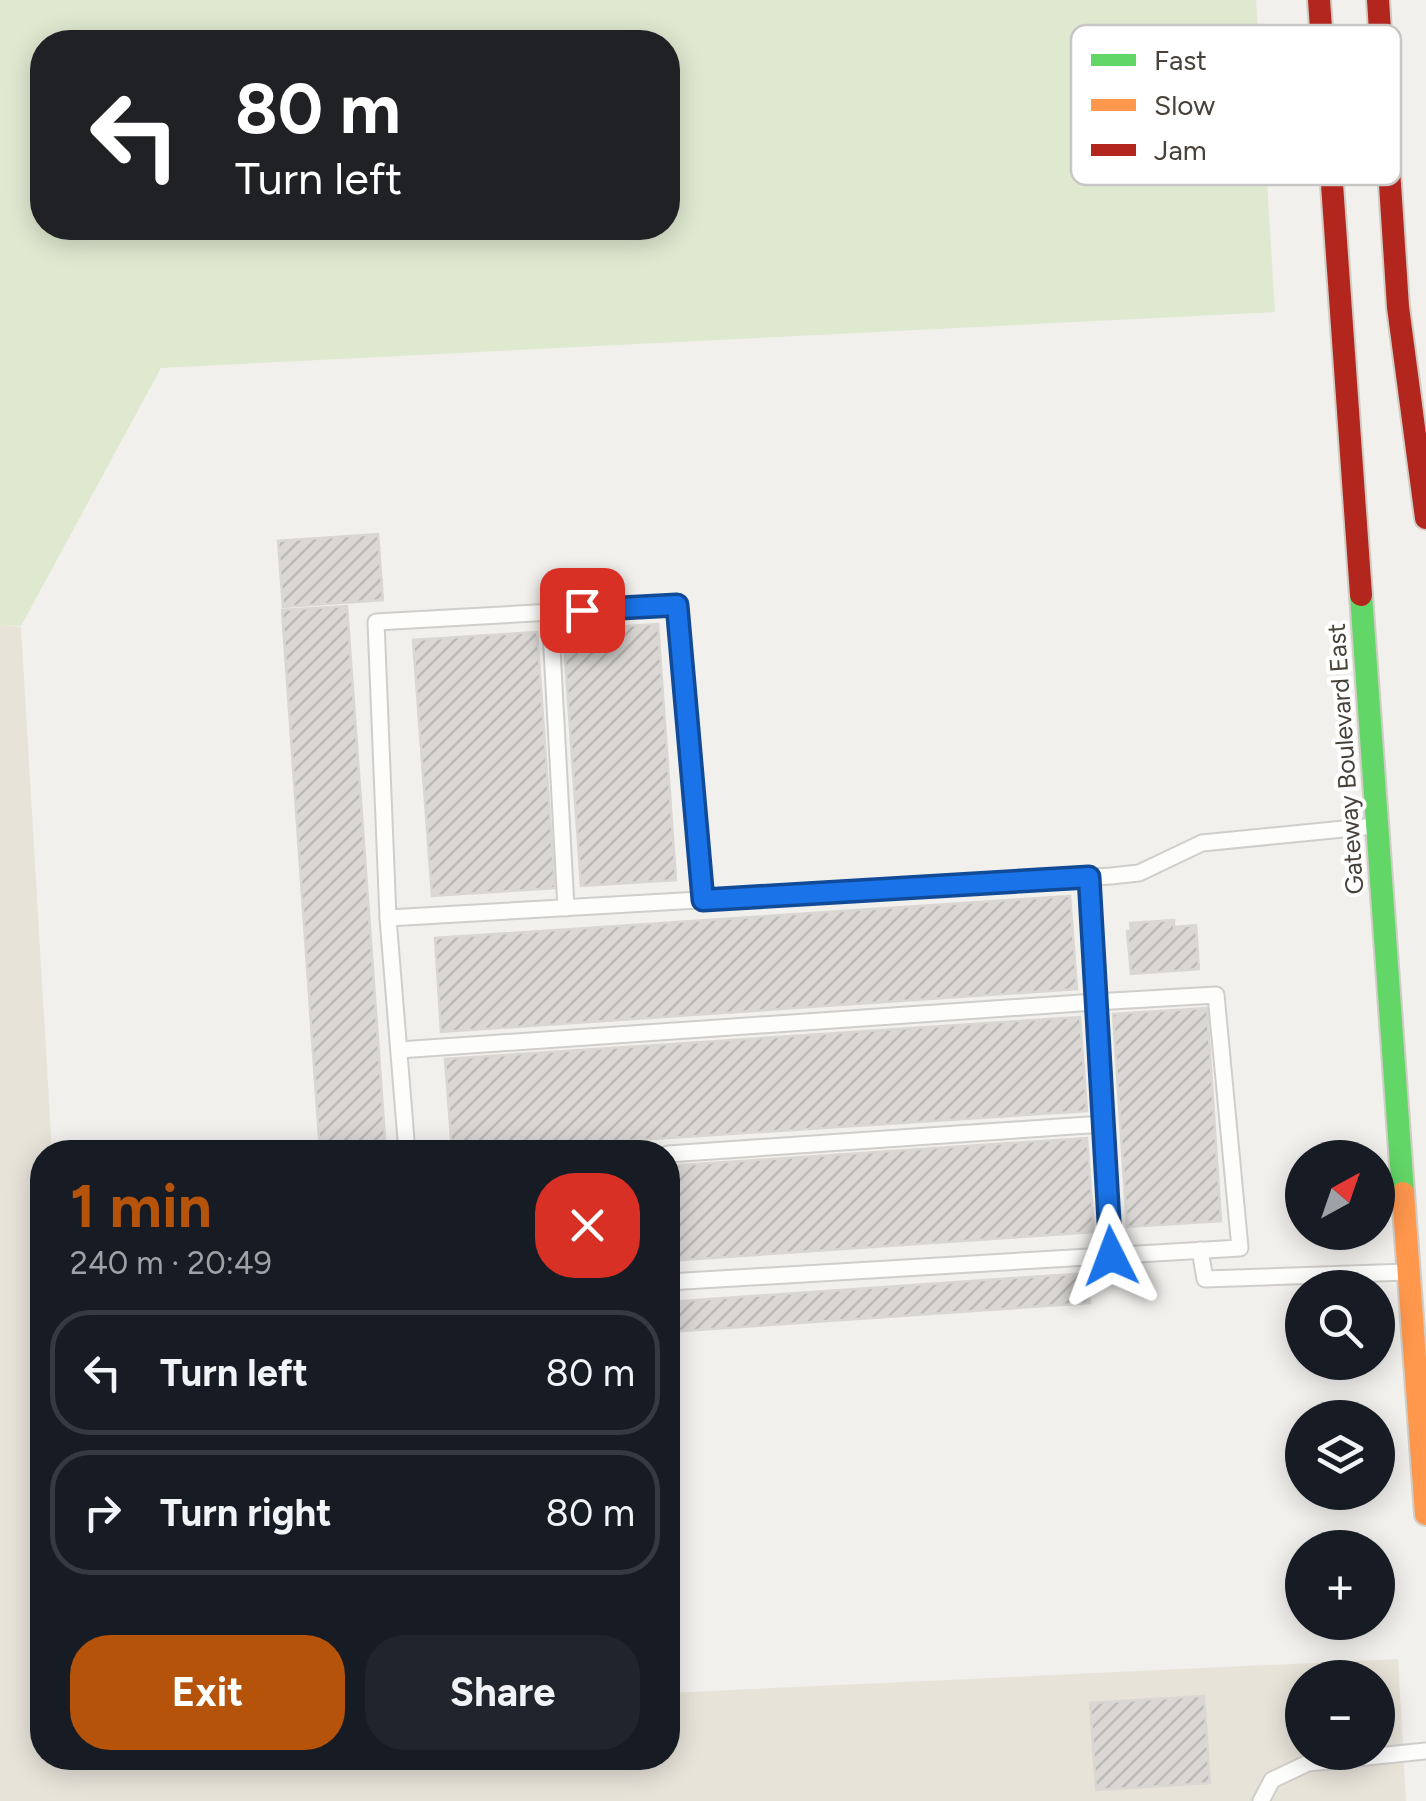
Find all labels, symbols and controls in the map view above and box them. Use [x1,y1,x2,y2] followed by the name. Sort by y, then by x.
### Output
[1071,25,1401,185] legend
[1154,43,1207,77] text: Fast
[235,66,401,151] text: 80 m
[70,70,200,200] icon: left
[1154,88,1215,122] text: Slow
[1154,133,1207,167] text: Jam
[235,151,402,205] text: Turn left
[540,568,625,653] pin
[555,583,610,638] icon: arrive
[1321,622,1369,896] street label: Gateway Boulevard East
[1285,1140,1395,1250] north arrow
[1285,1140,1395,1770] map controls
[70,1170,212,1242] text: 1 min
[535,1173,640,1278] button: close
[1059,1204,1163,1308] position arrow
[70,1244,272,1282] text: 240 m · 20:49
[1285,1270,1395,1380] button: search
[75,1345,130,1400] icon: left
[160,1350,308,1396] text: Turn left
[546,1350,635,1396] text: 80 m
[1285,1400,1395,1510] button: layers
[75,1485,130,1540] icon: right
[160,1490,332,1536] text: Turn right
[546,1490,635,1536] text: 80 m
[1285,1530,1395,1640] button: +
[70,1635,345,1750] button: Exit
[365,1635,640,1750] button: Share
[1285,1660,1395,1770] button: −

